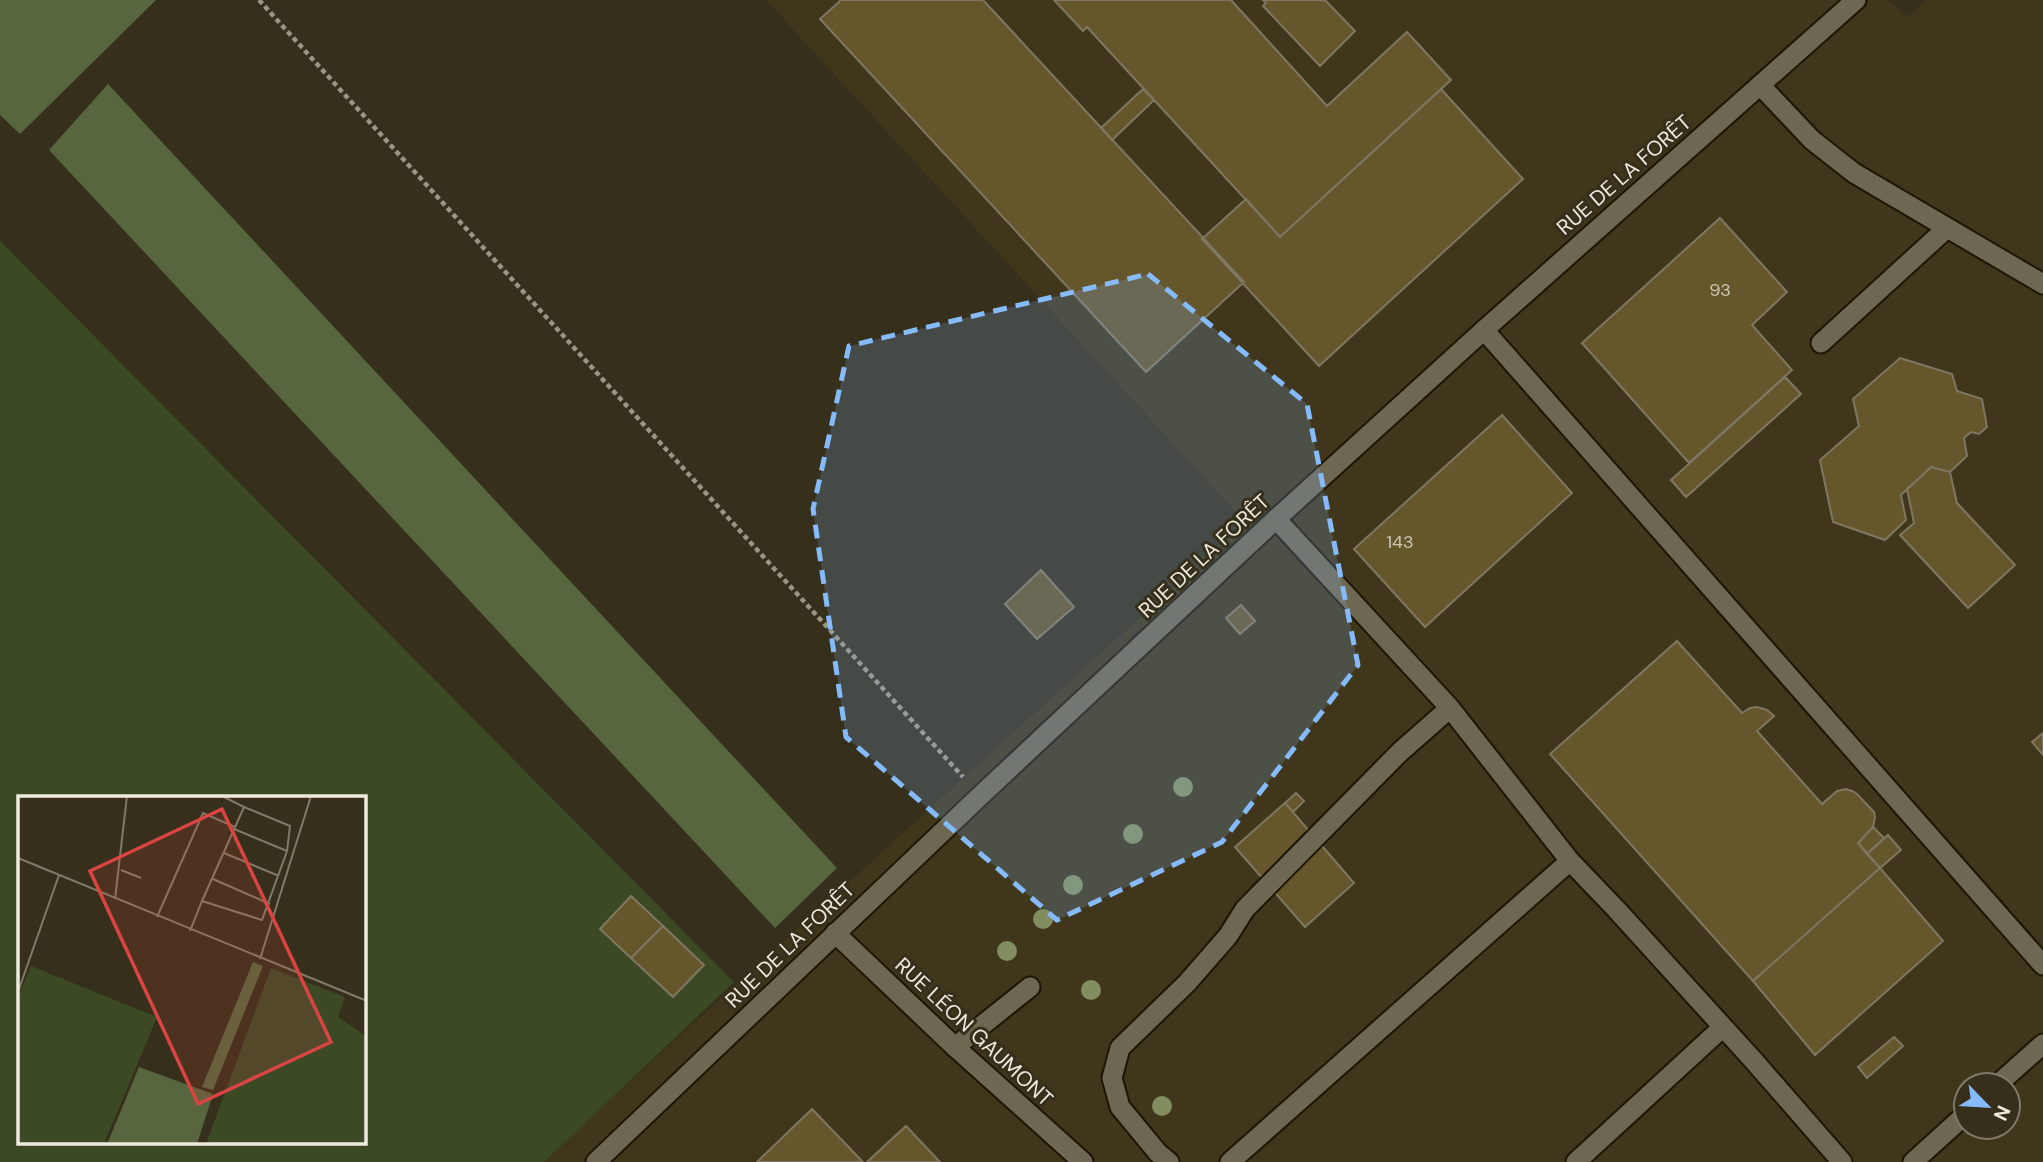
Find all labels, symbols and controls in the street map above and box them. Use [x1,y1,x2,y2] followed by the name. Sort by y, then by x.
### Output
[1551,109,1697,241] street label: RUE DE LA FORÊT
[1709,278,1731,302] house number: 93
[1132,488,1276,624] street label: RUE DE LA FORÊT
[1386,530,1414,554] house number: 143
[18,796,366,1144] inset map
[719,876,861,1014] street label: RUE DE LA FORÊT
[889,951,1059,1113] street label: RUE LÉON GAUMONT
[1952,1071,2022,1141] north arrow
[1988,1101,2016,1125] text: N

